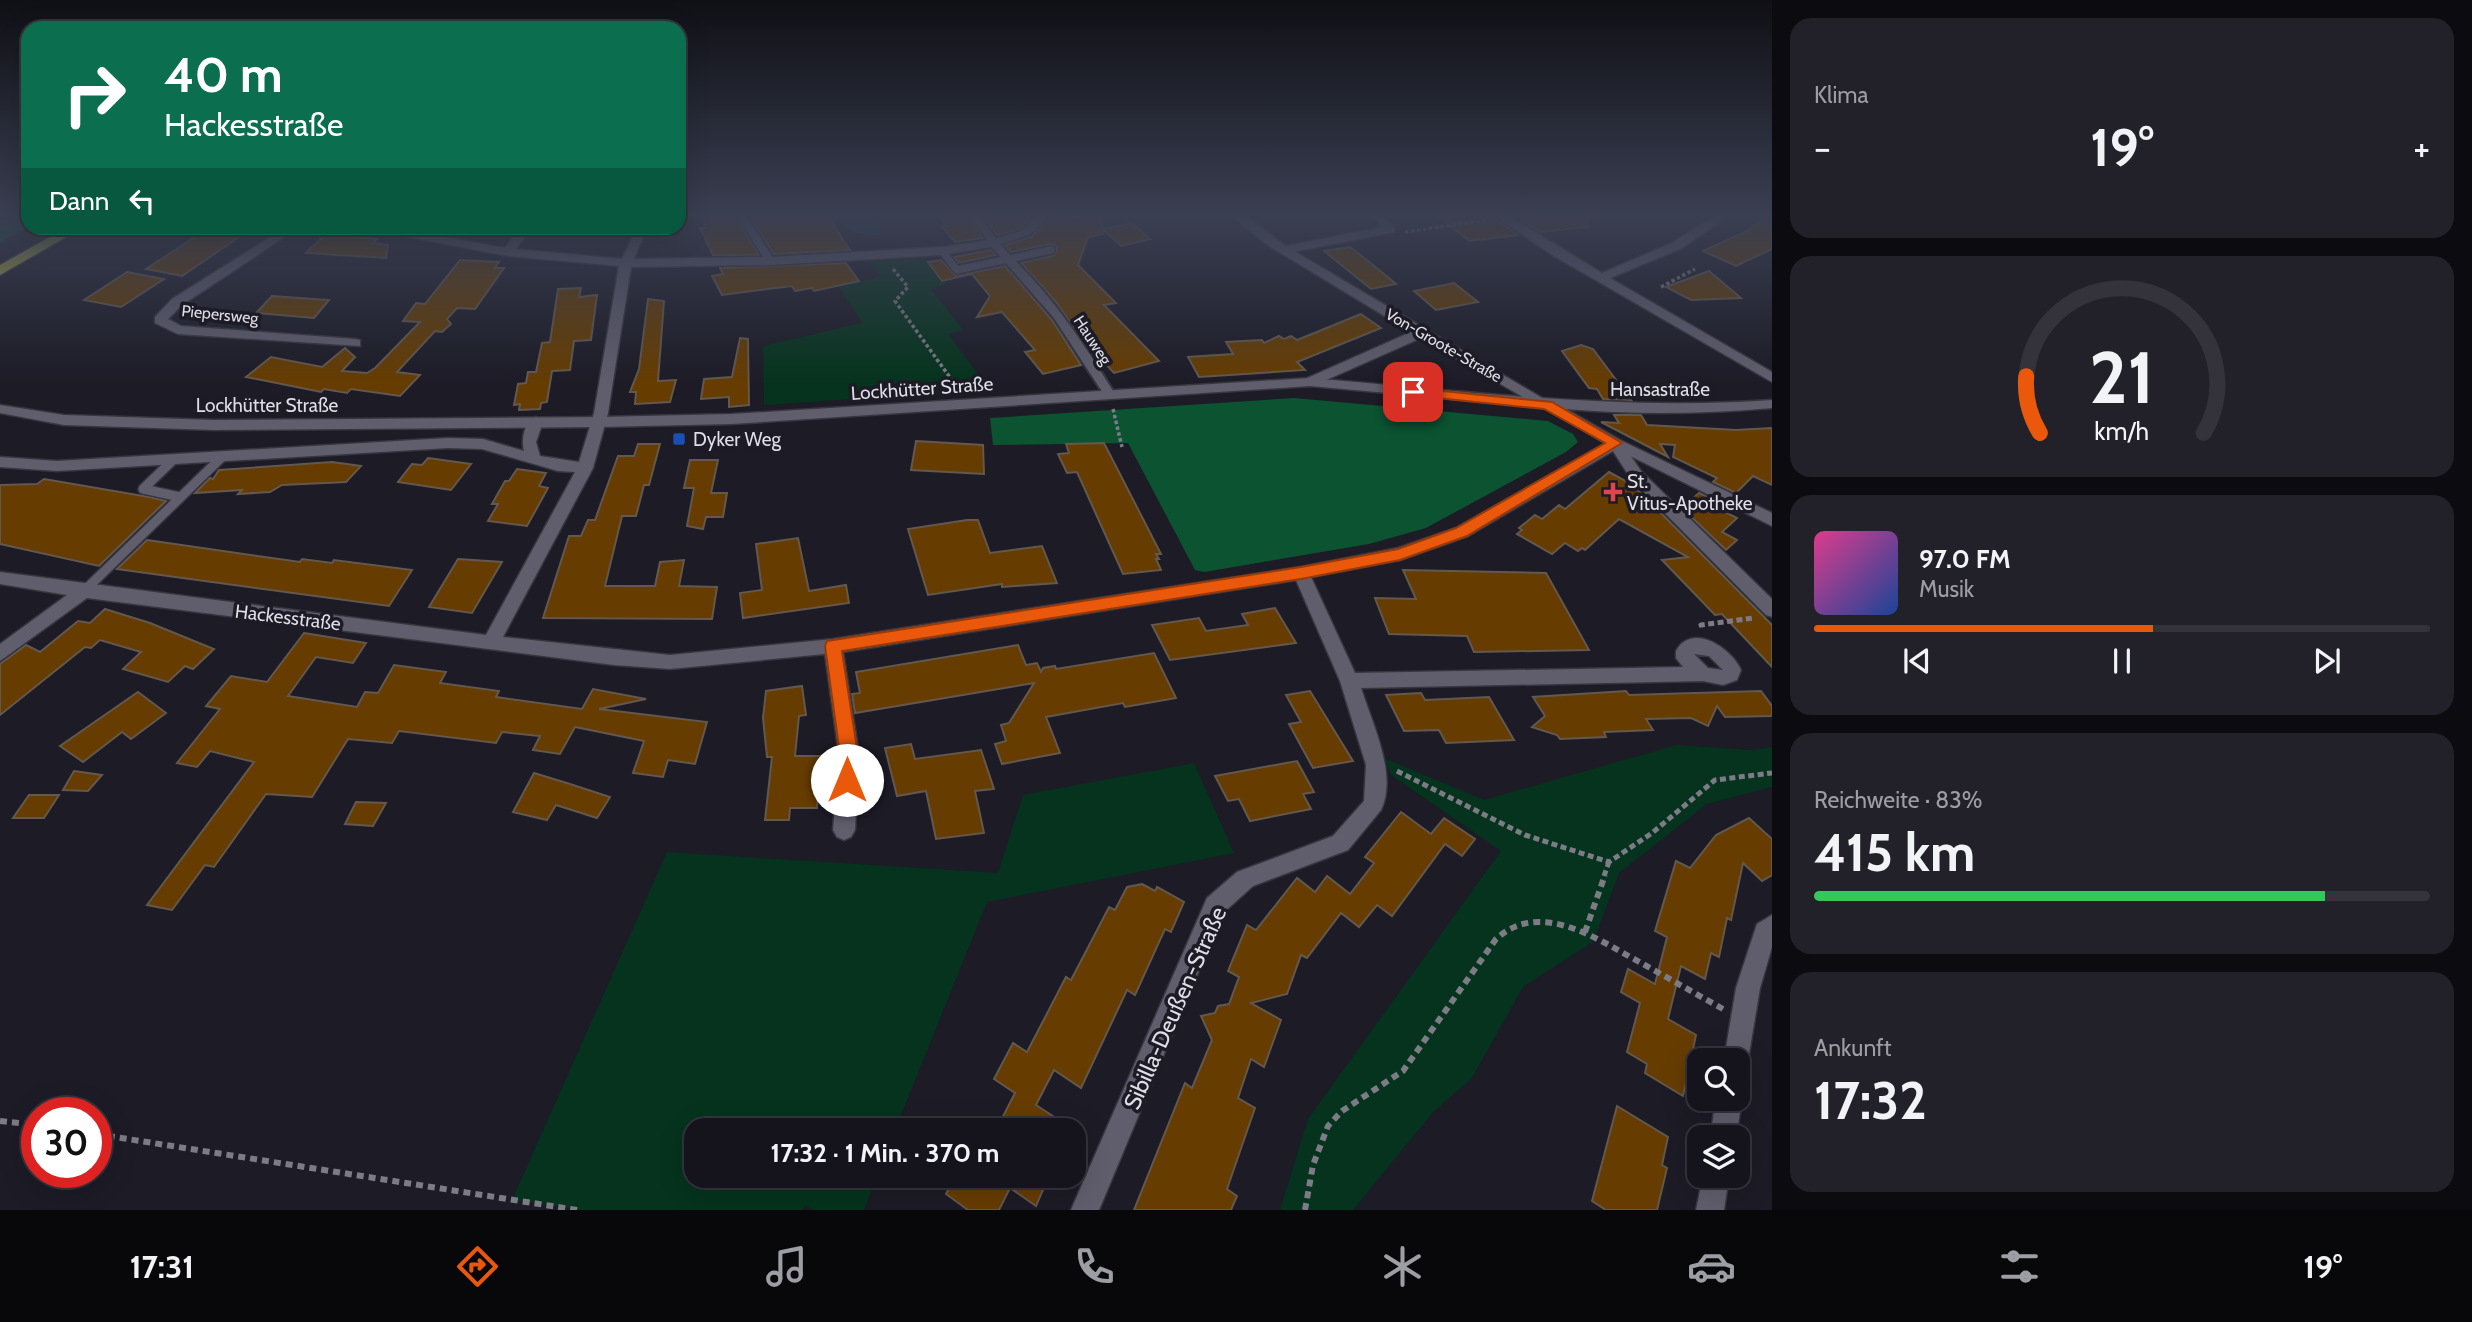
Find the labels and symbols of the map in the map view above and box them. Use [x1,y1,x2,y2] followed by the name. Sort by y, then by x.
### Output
[181,301,260,328] street label: Piepersweg
[1382,304,1505,386] street label: Von-Groote-Straße
[1070,312,1116,369] street label: Hauweg
[1383,362,1443,422] pin
[850,372,994,405] street label: Lockhütter Straße
[1610,378,1710,401] street label: Hansastraße
[196,394,339,417] street label: Lockhütter Straße
[693,428,781,451] place label: Dyker Weg
[671,431,687,447] marker: Dyker Weg
[1627,470,1753,515] place label: St. Vitus-Apotheke
[1605,484,1621,500] marker: St. Vitus-Apotheke
[234,600,342,635] street label: Hackesstraße
[810,743,884,817] position arrow
[1118,902,1232,1114] street label: Sibilla-Deußen-Straße
[21,1097,112,1188] speed limit sign: 30

